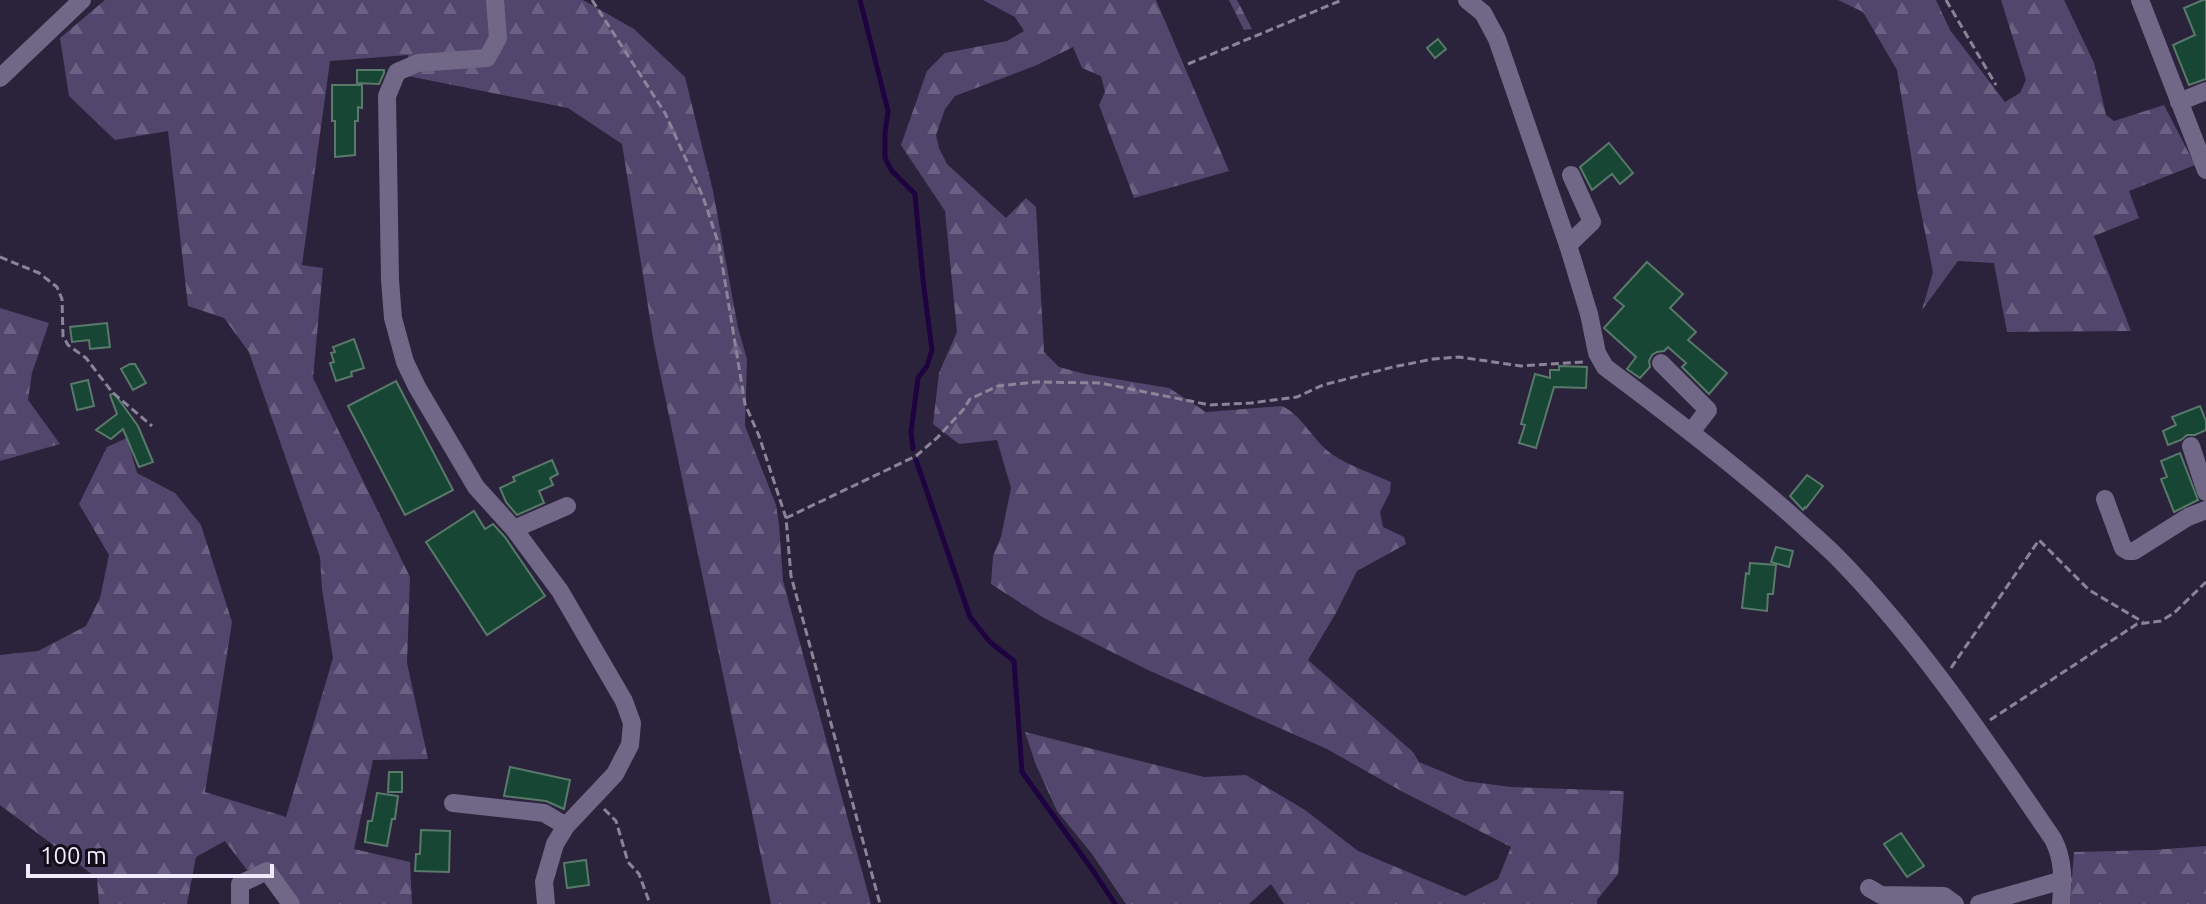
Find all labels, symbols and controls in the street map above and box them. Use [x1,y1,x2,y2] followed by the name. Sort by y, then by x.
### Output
[28,828,272,878] scale bar
[40,842,107,869] text: 100 m

